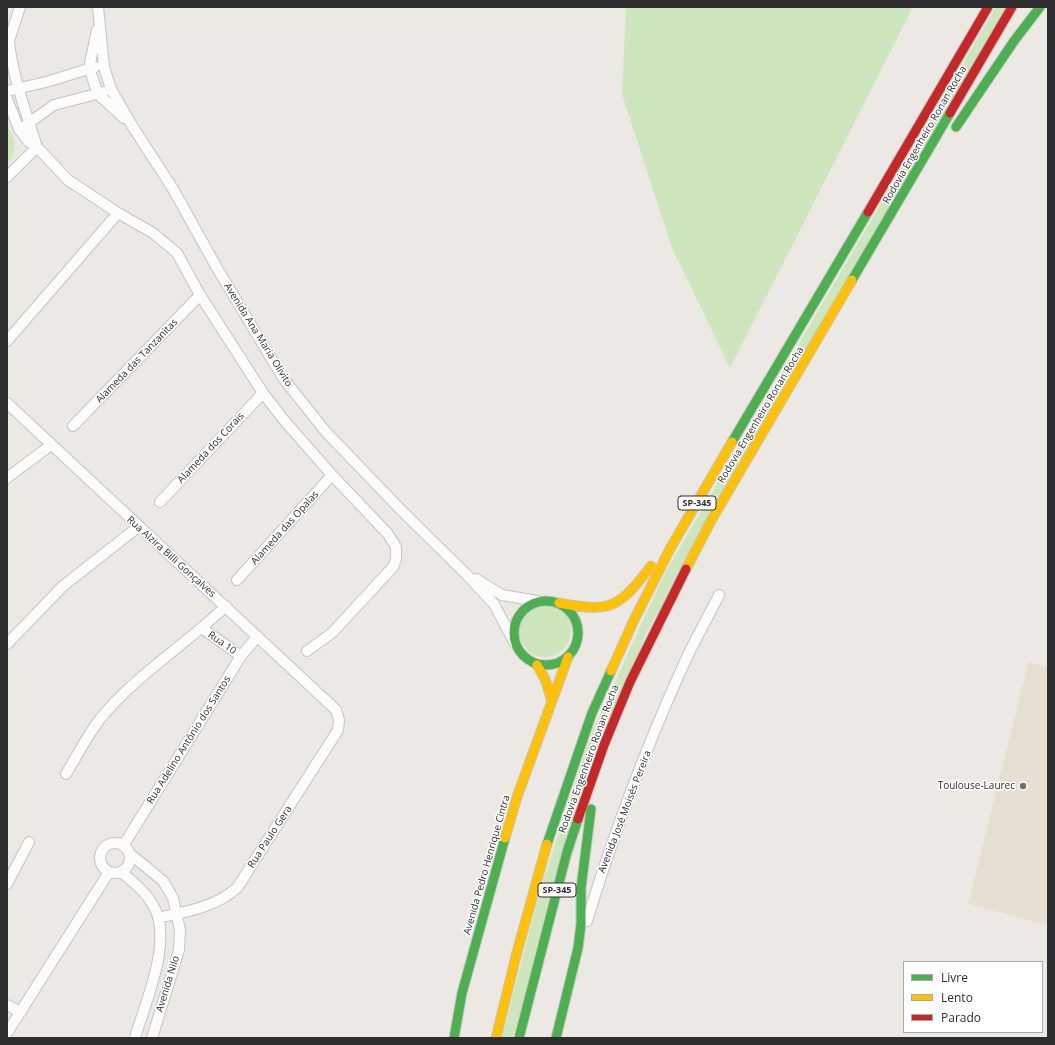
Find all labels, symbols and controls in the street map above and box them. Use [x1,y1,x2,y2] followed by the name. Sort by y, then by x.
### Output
[881,64,969,206] street label: Rodovia Engenheiro Ronan Rocha
[221,281,295,389] street label: Avenida Ana Maria Olivito
[94,316,180,406] street label: Alameda das Tanzanitas
[715,345,807,485] street label: Rodovia Engenheiro Ronan Rocha
[175,410,247,486] street label: Alameda dos Corais
[249,489,321,567] street label: Alameda das Opalas
[678,496,716,510] road number: SP-345
[124,514,218,600] street label: Rua Alzira Billi Gonçalves
[205,629,239,657] street label: Rua 10
[145,674,233,806] street label: Rua Adelino Antônio dos Santos
[556,683,622,835] street label: Rodovia Engenheiro Ronan Rocha
[596,749,654,875] street label: Avenida José Moisés Pereira
[938,780,1015,792] place label: Toulouse-Laurec
[1018,781,1028,791] marker: Toulouse-Laurec
[461,794,513,936] street label: Avenida Pedro Henrique Cintra
[245,804,295,870] street label: Rua Paulo Gera
[538,883,576,897] road number: SP-345
[154,954,182,1014] street label: Avenida Nilo
[903,961,1043,1033] legend
[941,969,968,986] text: Livre
[941,989,973,1006] text: Lento
[941,1009,981,1026] text: Parado

